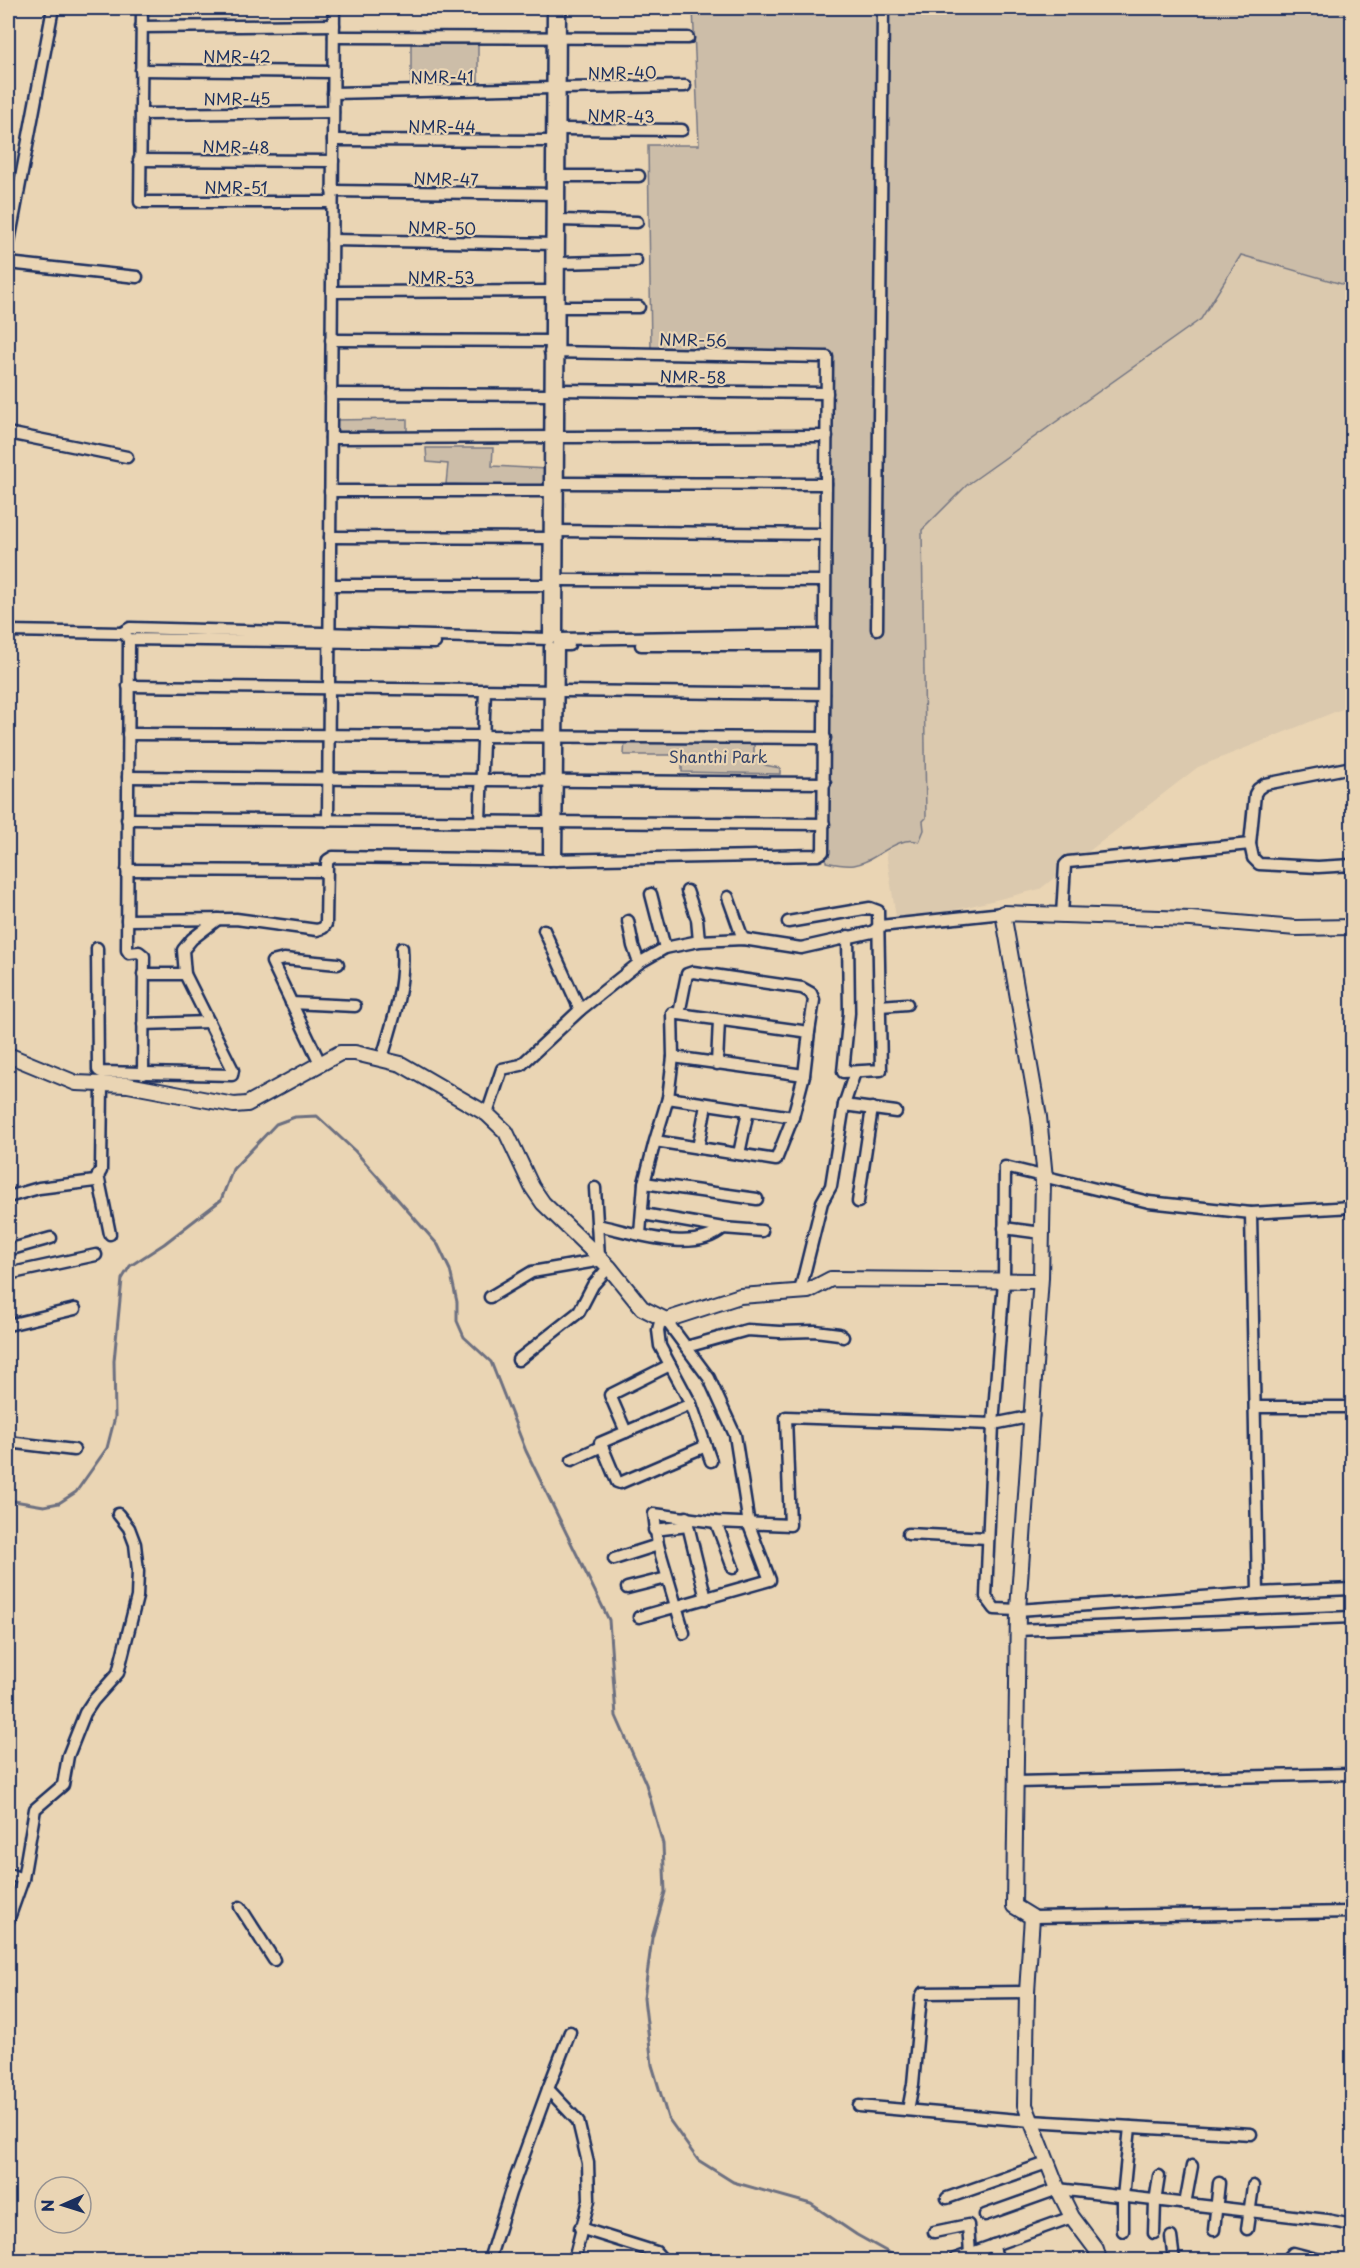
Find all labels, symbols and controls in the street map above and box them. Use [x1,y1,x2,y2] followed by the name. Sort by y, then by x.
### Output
[203,44,271,68] street label: NMR-42
[587,59,657,85] street label: NMR-40
[410,63,474,89] street label: NMR-41
[203,85,271,111] street label: NMR-45
[587,102,655,128] street label: NMR-43
[408,114,476,138] street label: NMR-44
[202,133,270,159] street label: NMR-48
[413,165,479,191] street label: NMR-47
[204,175,268,199] street label: NMR-51
[408,214,476,240] street label: NMR-50
[407,265,475,289] street label: NMR-53
[659,326,727,352] street label: NMR-56
[659,363,727,389] street label: NMR-58
[668,744,768,768] park label: Shanthi Park
[33,2175,93,2235] north arrow
[35,2199,59,2213] text: N

